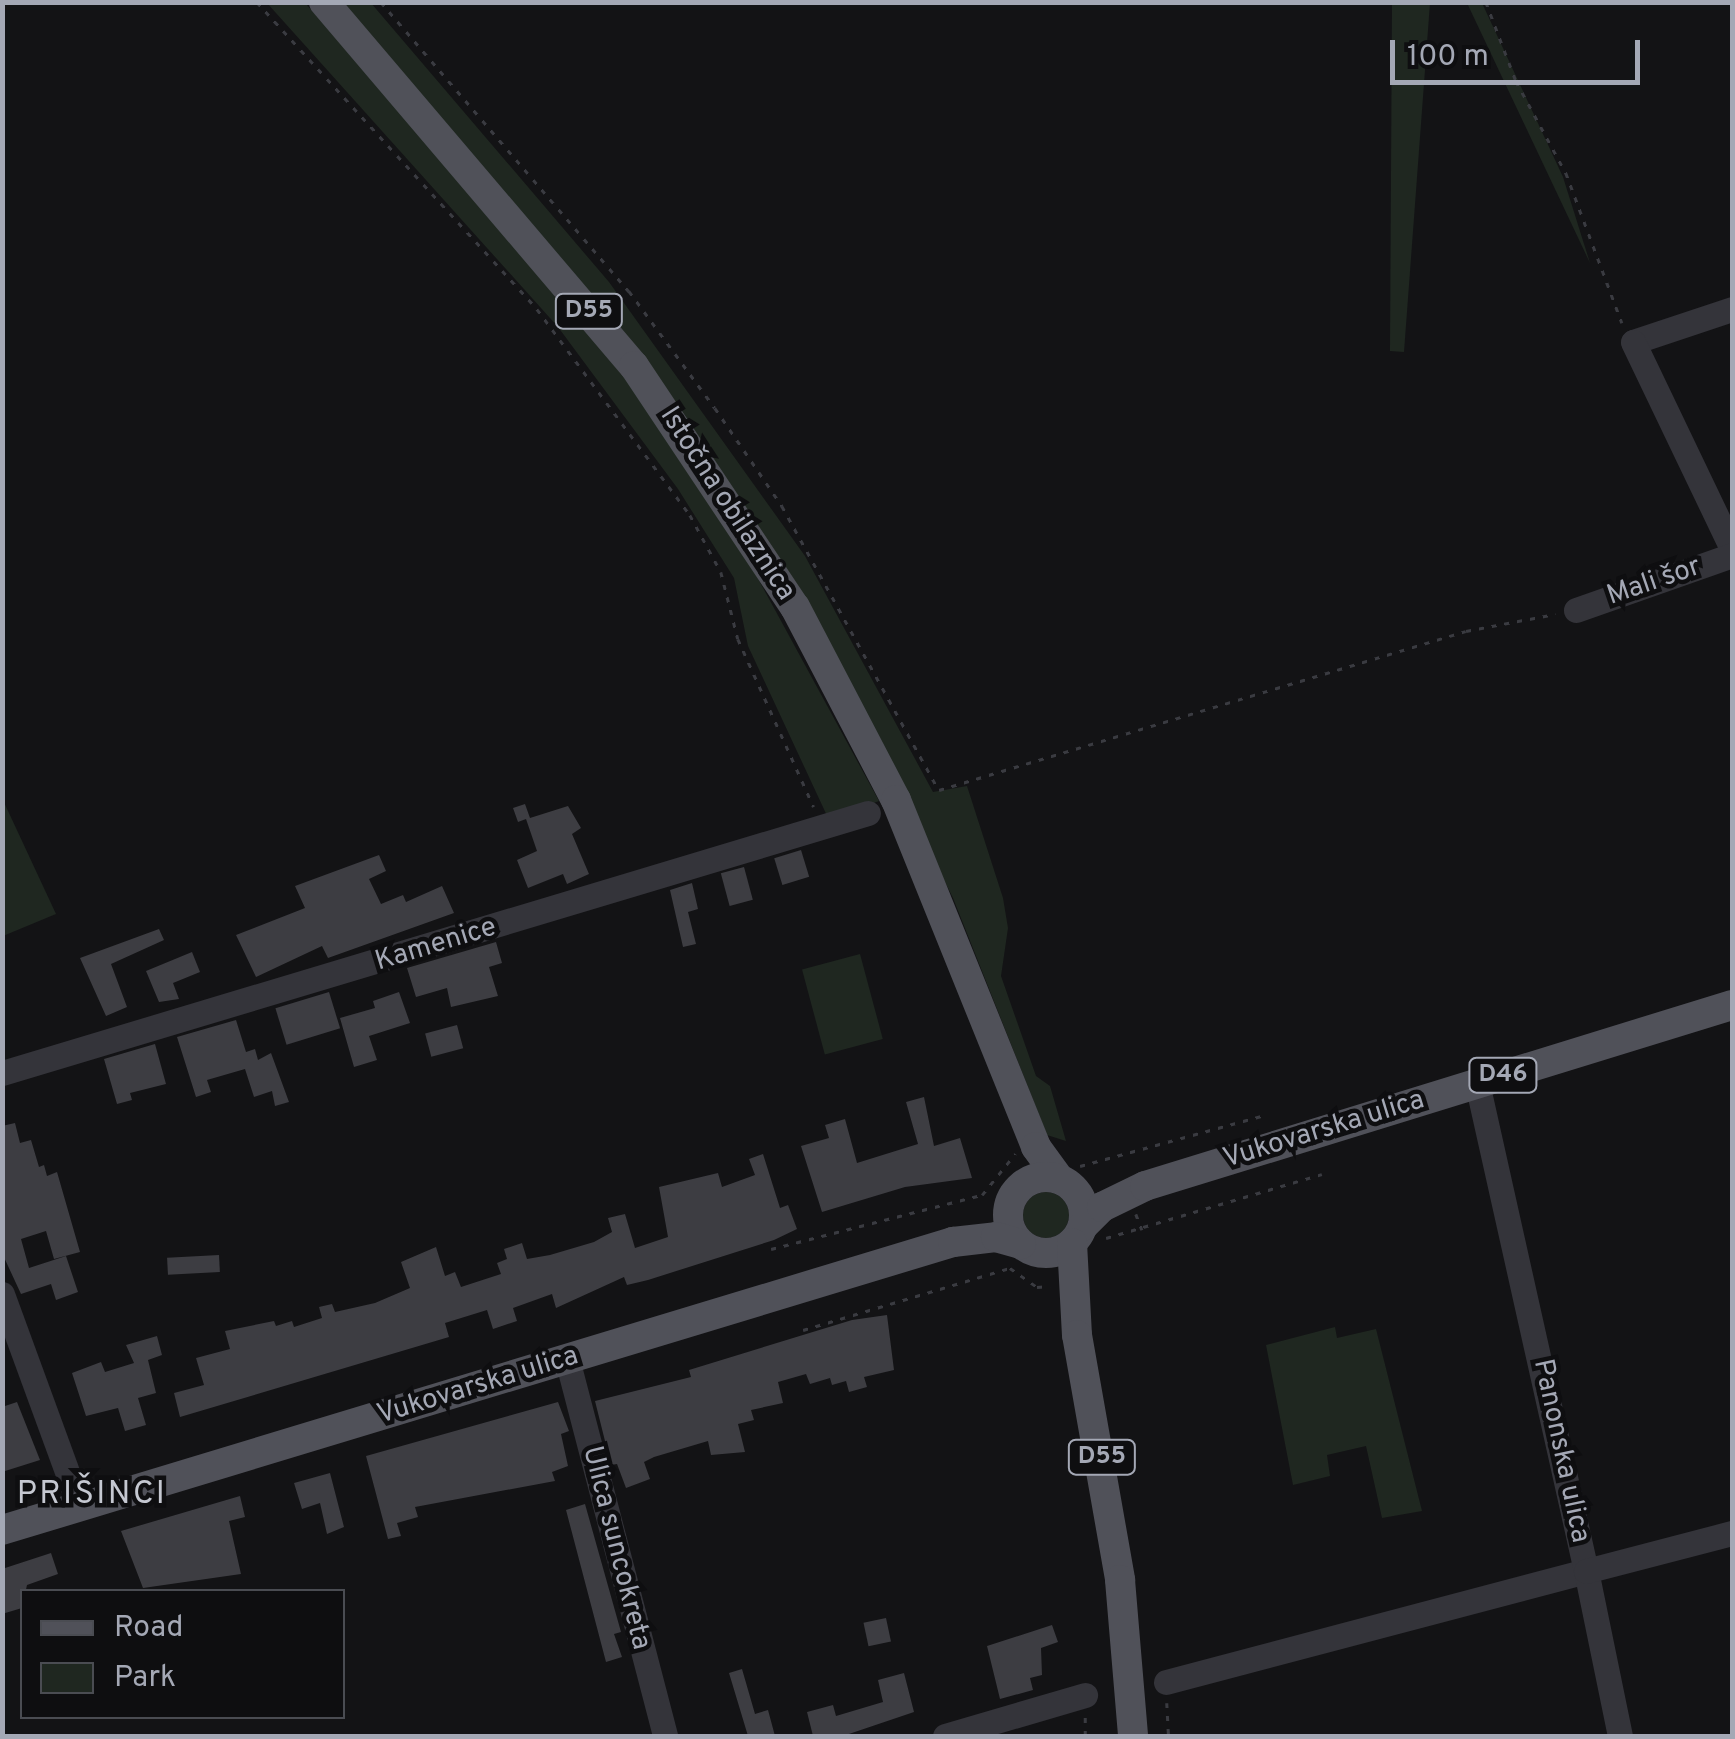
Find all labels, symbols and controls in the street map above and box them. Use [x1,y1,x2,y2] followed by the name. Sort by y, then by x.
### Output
[1395,20,1645,82] scale bar
[1407,39,1489,76] text: 100 m
[554,291,624,331] road number: D55
[652,401,802,607] street label: Istočna obilaznica
[1603,550,1705,614] street label: Mali šor
[371,911,501,979] street label: Kamenice
[1468,1055,1538,1095] road number: D46
[1219,1083,1429,1177] street label: Vukovarska ulica
[373,1339,583,1433] street label: Vukovarska ulica
[1525,1356,1597,1546] street label: Panonska ulica
[1067,1437,1137,1477] road number: D55
[574,1443,658,1653] street label: Ulica suncokreta
[17,1476,167,1514] district label: PRIŠINCI
[20,1589,345,1719] legend
[114,1610,183,1647] text: Road
[114,1660,176,1697] text: Park

